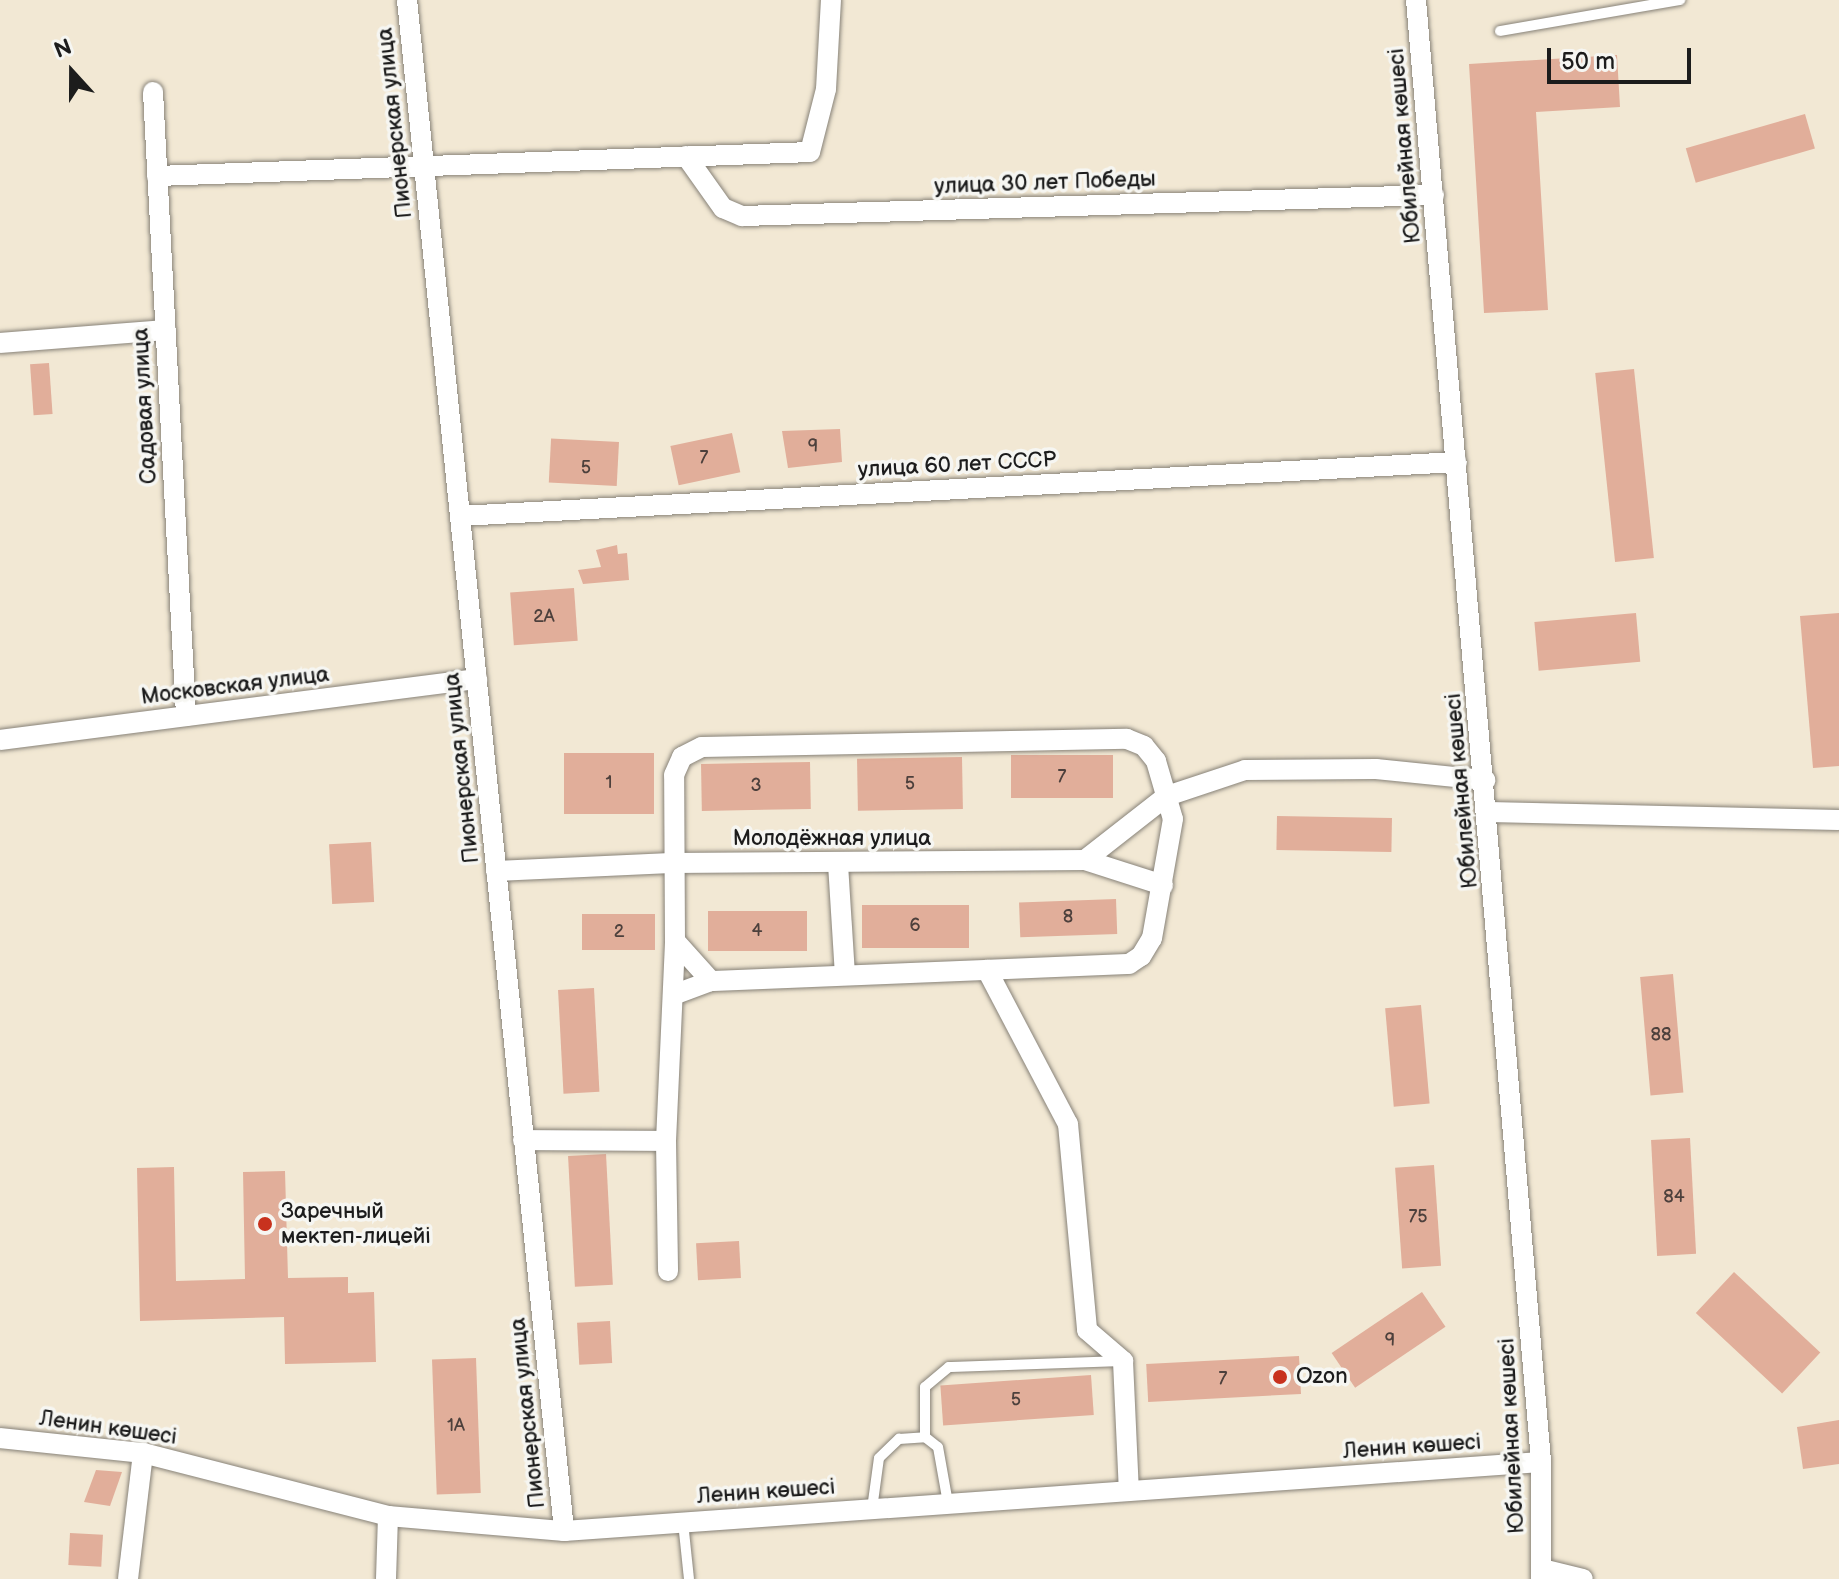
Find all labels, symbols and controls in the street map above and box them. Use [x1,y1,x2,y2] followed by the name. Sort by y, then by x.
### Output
[372,26,418,220] street label: Пионерская улица
[32,32,112,112] north arrow
[1551,32,1695,82] scale bar
[51,34,76,65] text: N
[1383,47,1427,245] street label: Юбилейная көшесі
[1561,47,1615,76] text: 50 m
[934,166,1156,200] street label: улица 30 лет Победы
[128,327,162,485] street label: Садовая улица
[808,436,818,458] house number: 9
[700,447,708,469] house number: 7
[857,447,1057,483] street label: улица 60 лет СССР
[581,457,591,479] house number: 5
[533,606,555,628] house number: 2А
[140,661,330,711] street label: Московская улица
[439,671,485,865] street label: Пионерская улица
[1440,692,1484,890] street label: Юбилейная көшесі
[1058,766,1066,788] house number: 7
[606,772,612,794] house number: 1
[905,773,915,795] house number: 5
[750,775,762,797] house number: 3
[733,826,931,852] street label: Молодёжная улица
[1063,906,1073,928] house number: 8
[910,915,920,937] house number: 6
[752,920,762,942] house number: 4
[614,921,624,943] house number: 2
[1651,1024,1671,1046] house number: 88
[1663,1186,1685,1208] house number: 84
[281,1198,431,1250] place label: Заречный мектеп-лицейі
[1408,1206,1428,1228] house number: 75
[256,1215,274,1233] marker: Заречный мектеп-лицейі
[505,1316,551,1510] street label: Пионерская улица
[1385,1330,1395,1352] house number: 9
[1494,1338,1530,1534] street label: Юбилейная көшесі
[1296,1364,1348,1390] place label: Ozon
[1219,1368,1227,1390] house number: 7
[1271,1368,1289,1386] marker: Ozon
[1011,1389,1021,1411] house number: 5
[38,1405,178,1451] street label: Ленин көшесі
[447,1415,465,1437] house number: 1А
[1342,1429,1482,1465] street label: Ленин көшесі
[696,1474,836,1510] street label: Ленин көшесі

